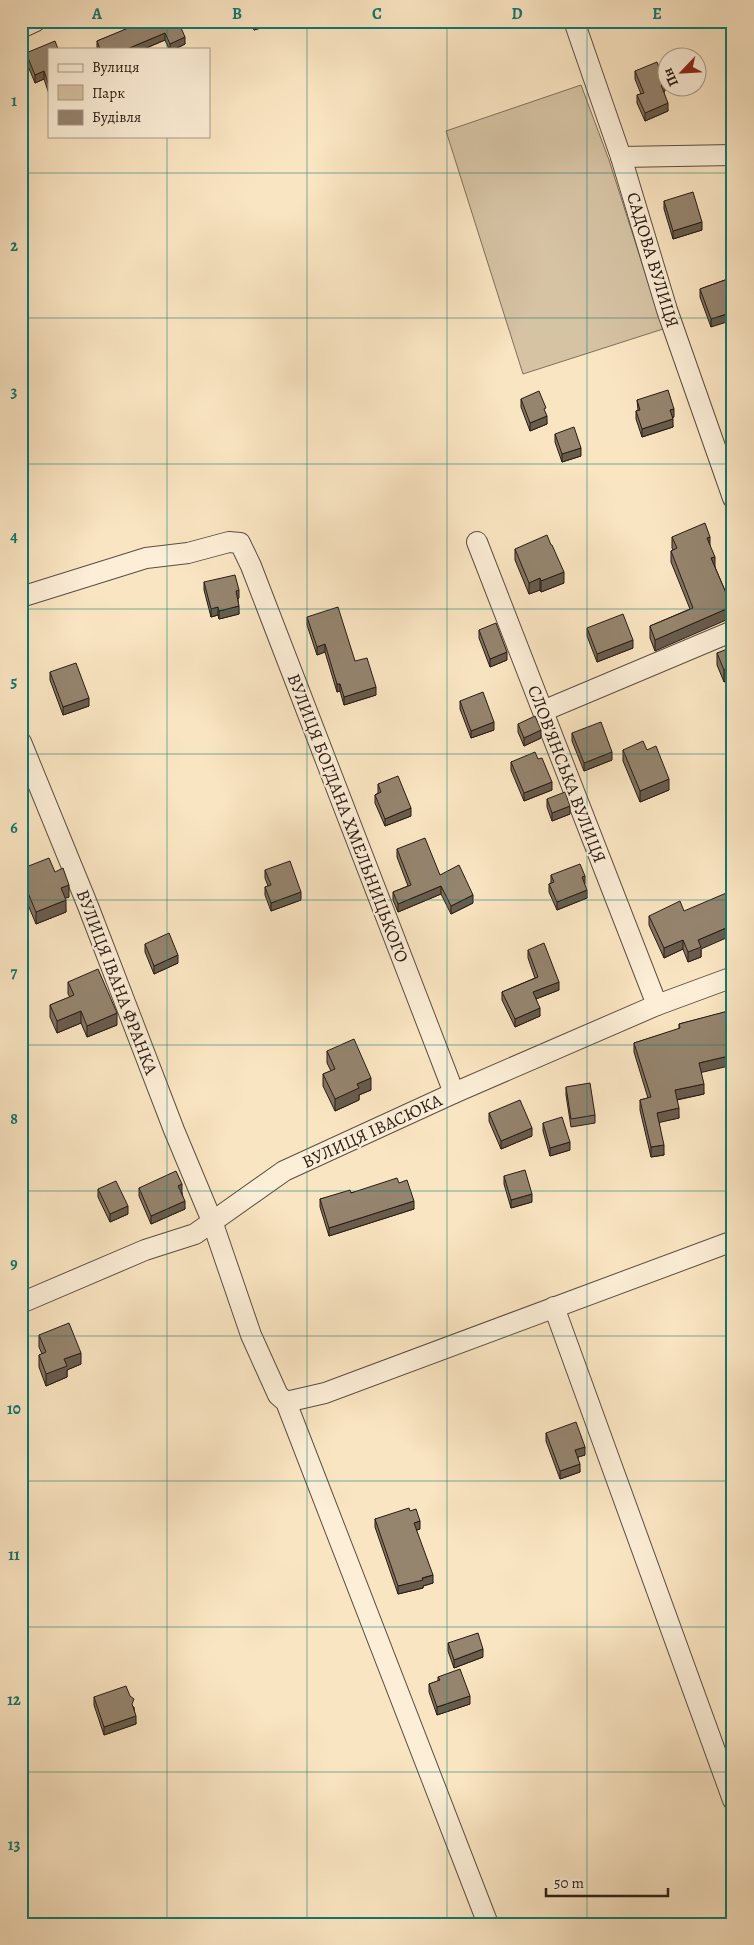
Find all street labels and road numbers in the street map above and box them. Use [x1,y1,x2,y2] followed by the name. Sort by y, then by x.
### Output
[621,189,685,331] street label: САДОВА ВУЛИЦЯ
[282,670,414,966] street label: ВУЛИЦЯ БОГДАНА ХМЕЛЬНИЦЬКОГО
[522,682,612,866] street label: СЛОВ'ЯНСЬКА ВУЛИЦЯ
[71,886,164,1078] street label: ВУЛИЦЯ ІВАНА ФРАНКА
[298,1088,446,1174] street label: ВУЛИЦЯ ІВАСЮКА

